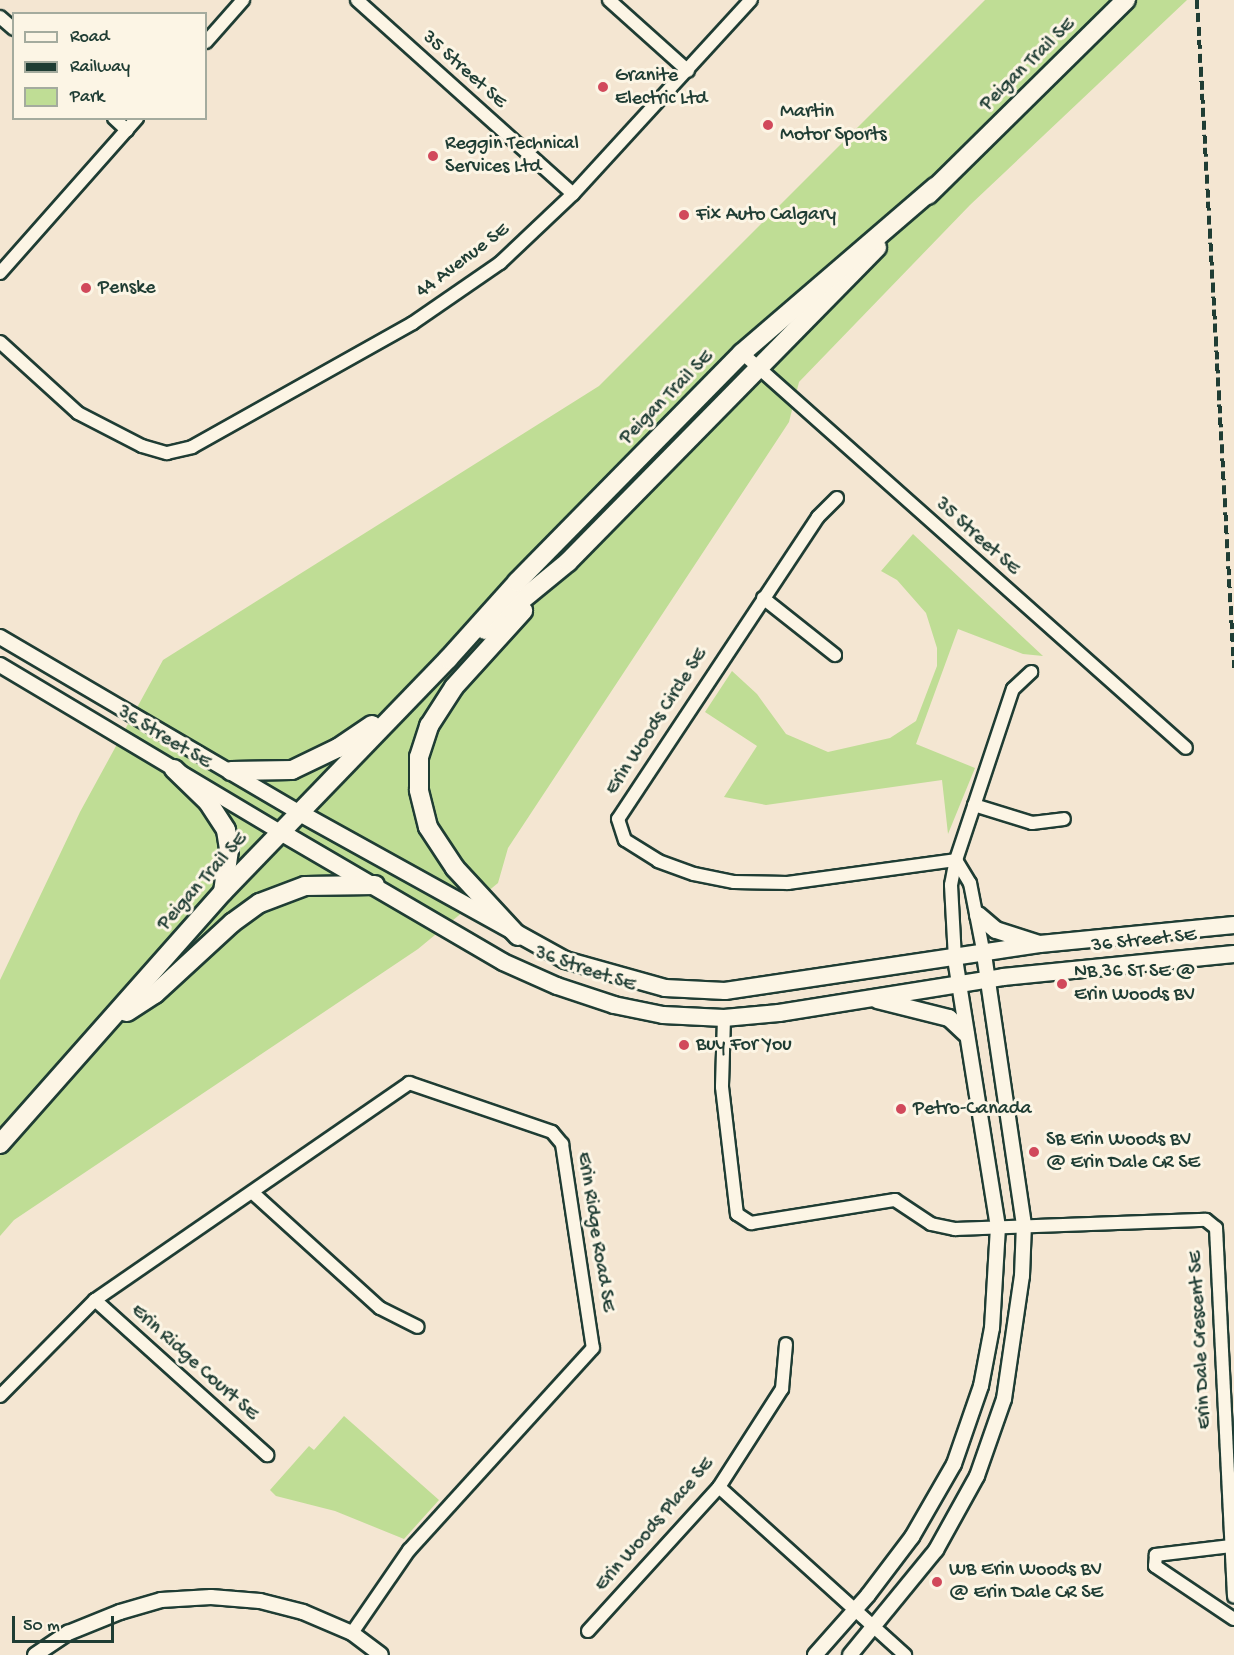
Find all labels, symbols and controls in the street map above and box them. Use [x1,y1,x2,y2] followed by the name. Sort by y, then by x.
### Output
[12,12,207,120] legend
[975,13,1081,117] street label: Peigan Trail SE
[417,26,511,114] street label: 35 Street SE
[70,27,109,48] text: Road
[70,57,130,78] text: Railway
[615,64,707,111] place label: Granite Electric Ltd
[596,80,610,94] marker: Granite Electric Ltd
[70,87,104,108] text: Park
[780,101,887,148] place label: Martin Motor Sports
[761,118,775,132] marker: Martin Motor Sports
[445,132,579,179] place label: Reggin Technical Services Ltd
[426,149,440,163] marker: Reggin Technical Services Ltd
[696,203,836,227] place label: Fix Auto Calgary
[677,208,691,222] marker: Fix Auto Calgary
[412,218,514,304] street label: 44 Avenue SE
[98,276,155,300] place label: Penske
[79,281,93,295] marker: Penske
[615,346,719,450] street label: Peigan Trail SE
[930,493,1024,581] street label: 35 Street SE
[601,644,713,800] street label: Erin Woods Circle SE
[113,701,215,775] street label: 36 Street SE
[153,828,253,936] street label: Peigan Trail SE
[1091,924,1197,958] street label: 36 Street SE
[531,942,639,998] street label: 36 Street SE
[1074,960,1195,1007] place label: NB 36 ST SE @ Erin Woods BV
[1055,977,1069,991] marker: NB 36 ST SE @ Erin Woods BV
[696,1033,792,1057] place label: Buy For You
[677,1038,691,1052] marker: Buy For You
[913,1097,1032,1121] place label: Petro-Canada
[894,1102,908,1116] marker: Petro-Canada
[1046,1128,1200,1175] place label: SB Erin Woods BV @ Erin Dale CR SE
[1027,1145,1041,1159] marker: SB Erin Woods BV @ Erin Dale CR SE
[571,1150,619,1314] street label: Erin Ridge Road SE
[1184,1250,1218,1430] street label: Erin Dale Crescent SE
[125,1299,263,1427] street label: Erin Ridge Court SE
[590,1453,720,1597] street label: Erin Woods Place SE
[949,1558,1103,1605] place label: WB Erin Woods BV @ Erin Dale CR SE
[930,1575,944,1589] marker: WB Erin Woods BV @ Erin Dale CR SE
[15,1604,117,1642] scale bar
[23,1616,60,1637] text: 50 m

